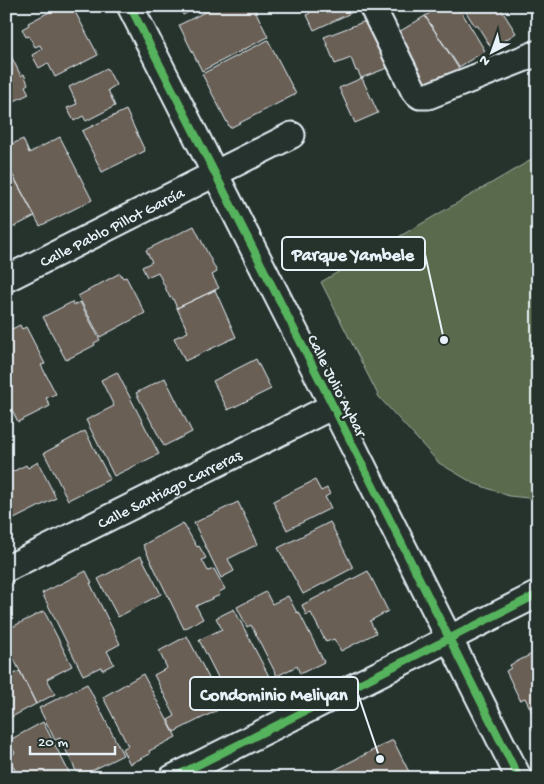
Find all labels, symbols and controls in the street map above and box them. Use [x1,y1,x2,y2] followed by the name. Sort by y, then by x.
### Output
[466,28,516,78] north arrow
[476,51,494,69] text: N
[38,184,189,273] street label: Calle Pablo Pillot García
[282,237,425,270] callout: Parque Yambele
[291,246,415,267] text: Parque Yambele
[301,332,369,442] street label: Calle Julio Aybar
[95,447,247,535] street label: Calle Santiago Carreras
[190,677,358,710] callout: Condominio Meliyan
[199,686,348,707] text: Condominio Meliyan
[30,724,115,756] scale bar
[38,734,68,752] text: 20 m

